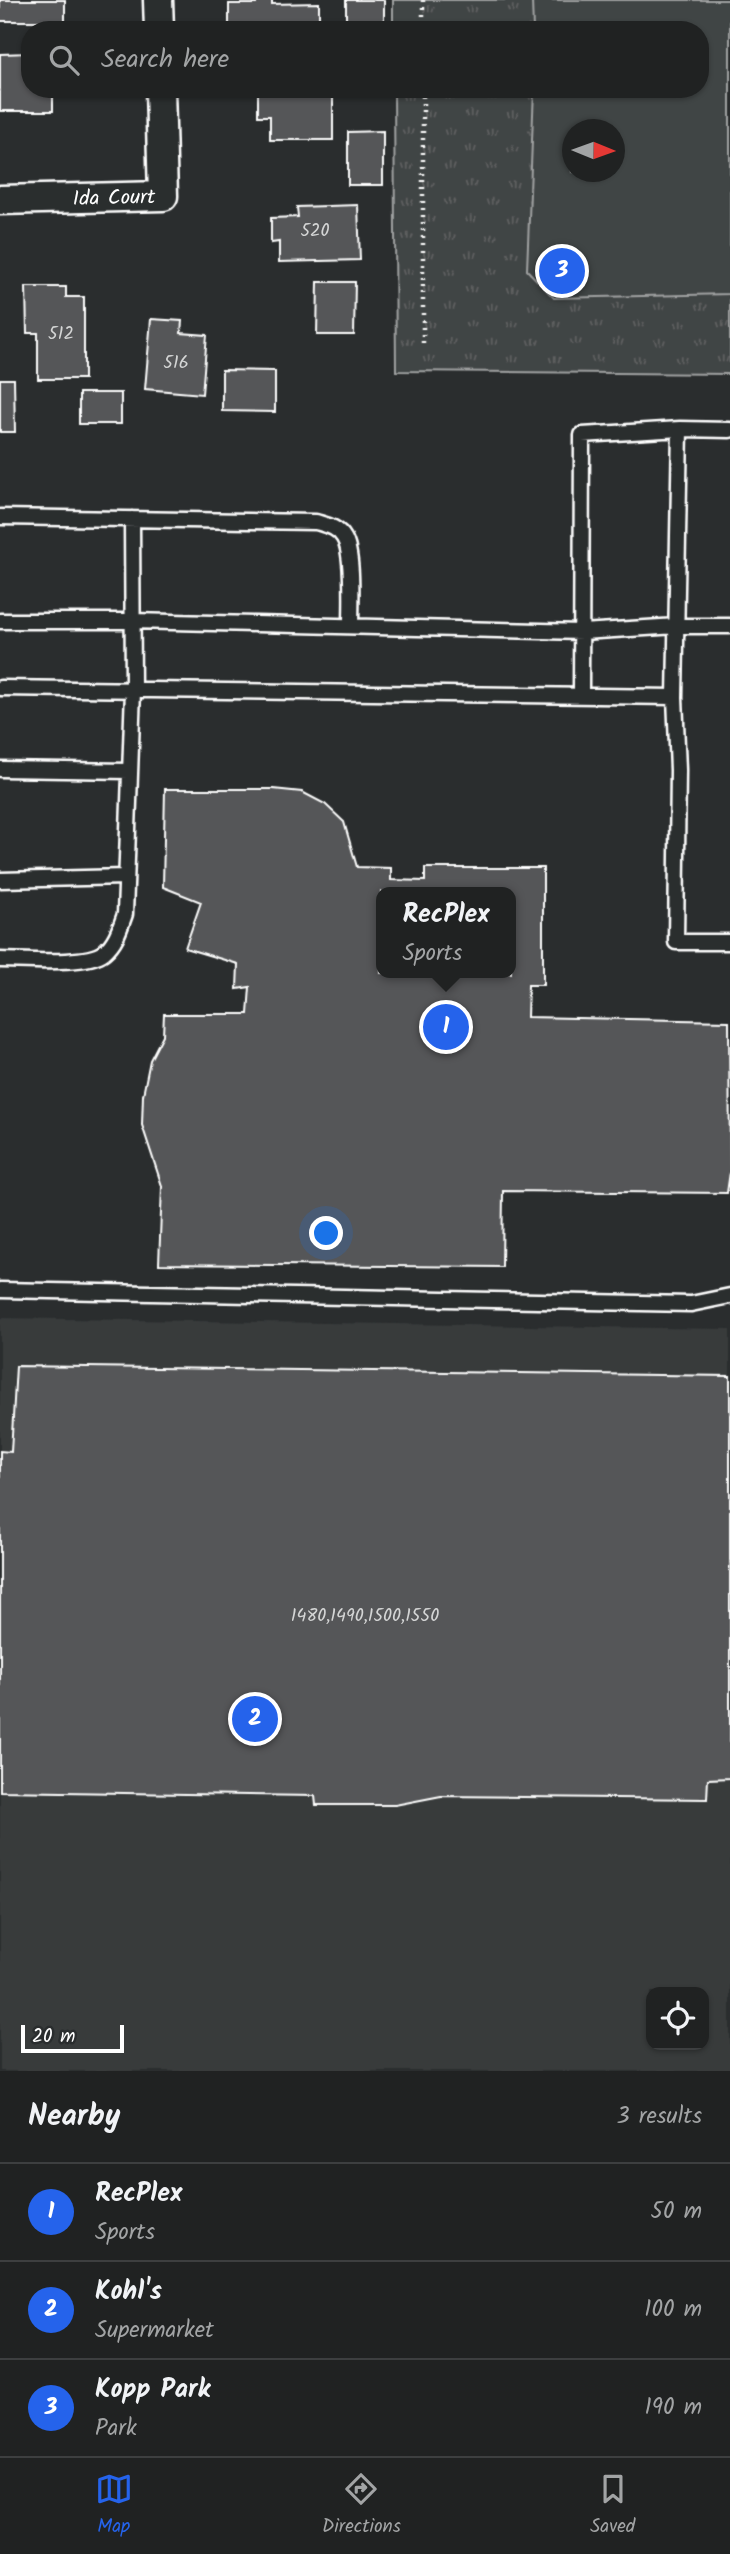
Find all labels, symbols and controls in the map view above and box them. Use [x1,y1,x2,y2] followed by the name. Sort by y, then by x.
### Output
[21,21,709,98] search box
[101,39,229,81] text: Search here
[45,41,83,79] icon: search
[562,119,625,182] north arrow
[72,181,157,216] street label: Ida Court
[300,217,330,246] house number: 520
[539,245,585,297] pin: 3
[48,320,74,349] house number: 512
[163,349,189,378] house number: 516
[376,887,516,978] popup
[402,894,490,936] text: RecPlex
[402,936,462,972] text: Sports
[423,1001,469,1053] pin: 1
[309,1216,343,1250] your location
[291,1602,439,1631] house number: 1480,1490,1500,1550
[232,1693,278,1745] pin: 2
[646,1987,709,2050] map controls
[646,1987,709,2050] button: locate
[21,2022,124,2054] scale bar
[32,2022,75,2052] text: 20 m
[28,2093,120,2141] text: Nearby
[616,2099,702,2135] text: 3 results
[95,2173,182,2215] text: RecPlex
[48,2194,54,2230] text: 1
[651,2194,702,2230] text: 50 m
[95,2215,155,2251] text: Sports
[95,2271,162,2313] text: Kohl's
[44,2292,58,2328] text: 2
[644,2292,702,2328] text: 100 m
[95,2313,214,2349] text: Supermarket
[95,2369,210,2411] text: Kopp Park
[45,2390,57,2426] text: 3
[645,2390,702,2426] text: 190 m
[95,2411,137,2447] text: Park
[95,2470,133,2542] tab: Map
[322,2470,401,2542] tab: Directions
[590,2470,635,2542] tab: Saved

